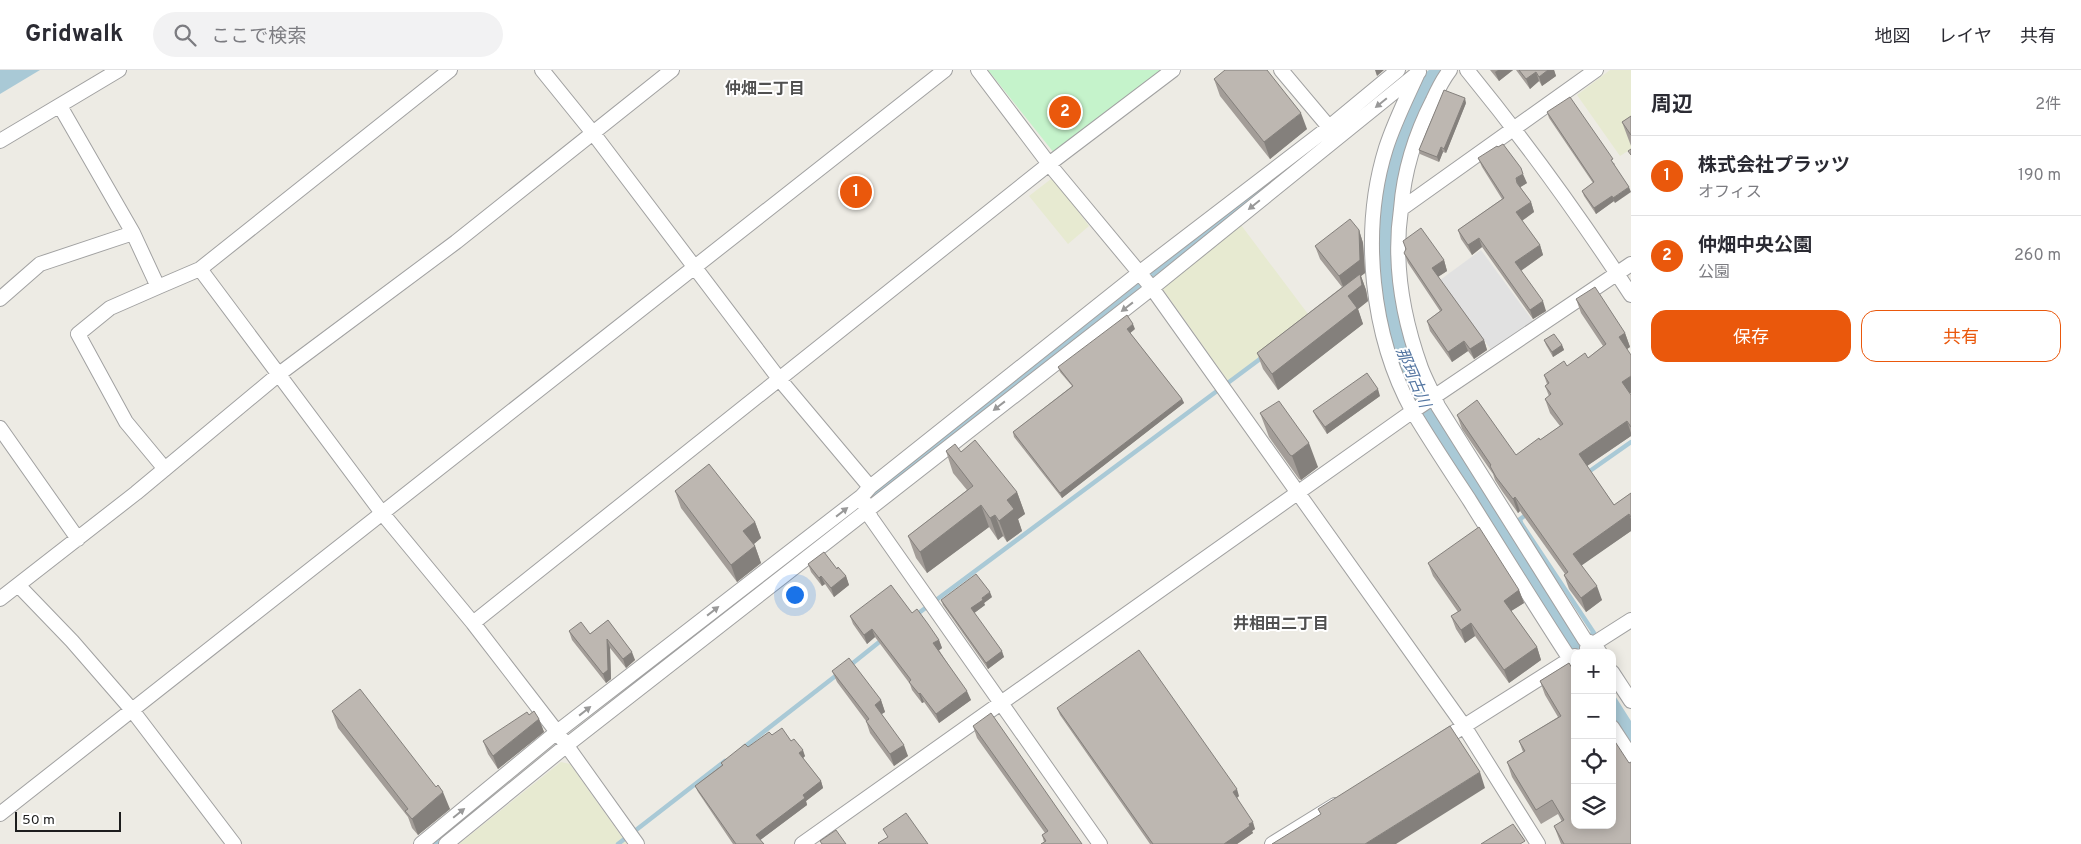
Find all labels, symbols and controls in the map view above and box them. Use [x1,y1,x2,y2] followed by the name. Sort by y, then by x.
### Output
[153,12,503,57] search box
[25,20,123,50] text: Gridwalk
[171,21,199,49] icon: search
[211,25,306,49] text: ここで検索
[1875,26,1911,49] text: 地図
[1939,26,1992,49] text: レイヤ
[2020,26,2056,49] text: 共有
[725,79,805,100] district label: 仲畑二丁目
[1651,92,1693,119] text: 周辺
[1049,93,1081,131] pin: 2
[2035,95,2061,115] text: 2件
[1374,97,1387,108] one-way arrow
[1698,154,1850,178] text: 株式会社プラッツ
[1664,166,1670,186] text: 1
[2018,166,2061,186] text: 190 m
[840,173,872,211] pin: 1
[1698,183,1762,203] text: オフィス
[1248,199,1261,210] one-way arrow
[1698,234,1812,258] text: 仲畑中央公園
[1662,246,1672,266] text: 2
[2014,246,2061,266] text: 260 m
[1698,263,1730,283] text: 公園
[1121,301,1134,312] one-way arrow
[1651,310,1851,362] button: 保存
[1861,310,2061,362] button: 共有
[1390,344,1435,413] water label: 那珂古川
[993,401,1006,412] one-way arrow
[835,506,848,517] one-way arrow
[782,582,808,608] your location
[706,606,719,617] one-way arrow
[1233,614,1329,635] district label: 井相田二丁目
[1571,649,1616,829] map controls
[1571,649,1616,694] button: +
[1571,694,1616,739] button: −
[578,706,592,716] one-way arrow
[1571,739,1616,784] button: locate
[1571,784,1616,829] button: layers
[452,808,465,819] one-way arrow
[15,809,121,832] scale bar
[22,812,55,829] text: 50 m

